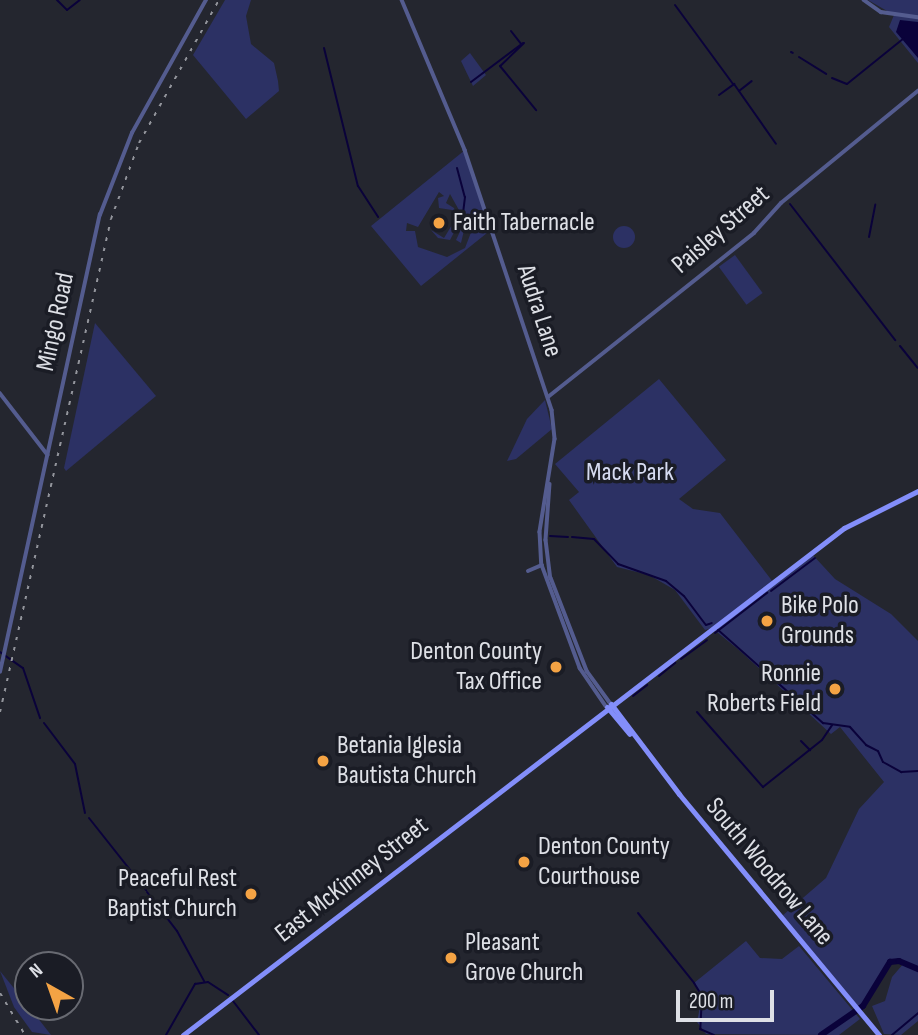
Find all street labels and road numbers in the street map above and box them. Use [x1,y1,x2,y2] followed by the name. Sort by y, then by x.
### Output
[666,179,776,281] street label: Paisley Street
[509,261,569,361] street label: Audra Lane
[30,270,82,374] street label: Mingo Road
[698,792,840,952] street label: South Woodrow Lane
[269,811,435,949] street label: East McKinney Street

